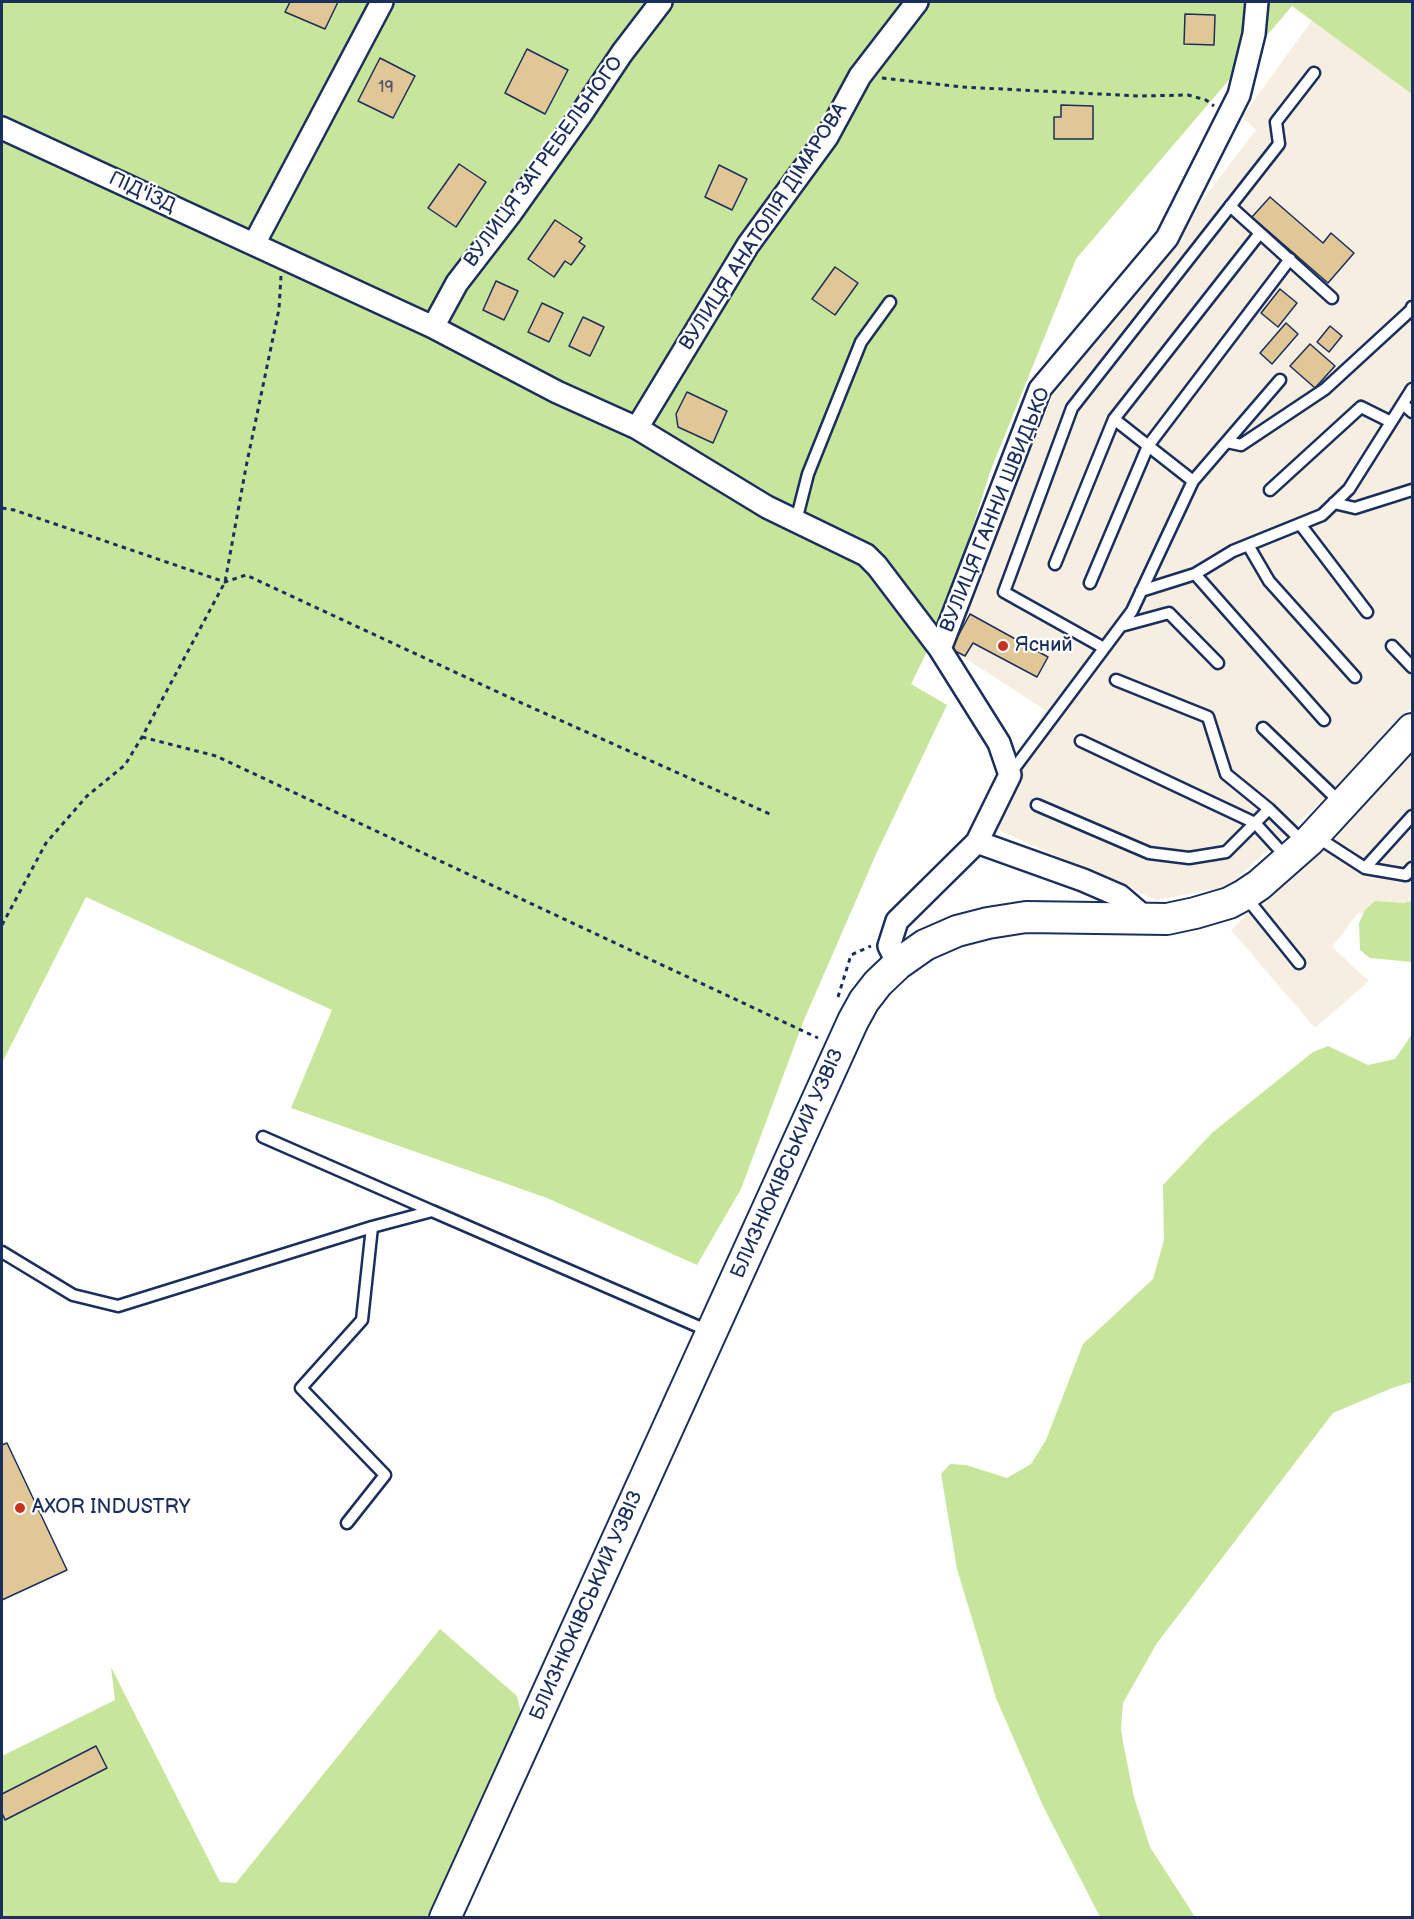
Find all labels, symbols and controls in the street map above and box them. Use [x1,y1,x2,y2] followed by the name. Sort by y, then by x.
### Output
[459,52,629,272] street label: ВУЛИЦЯ ЗАГРЕБЕЛЬНОГО
[378,78,394,98] house number: 19
[675,99,853,355] street label: ВУЛИЦЯ АНАТОЛІЯ ДІМАРОВА
[105,167,179,219] street label: ПІД'ЇЗД
[936,384,1056,636] street label: ВУЛИЦЯ ГАННИ ШВИДЬКО
[1015,634,1073,658] place label: Ясний
[996,639,1010,653] marker: Ясний
[727,1046,849,1282] street label: БЛИЗНЮКІВСЬКИЙ УЗВІЗ
[526,1488,648,1724] street label: БЛИЗНЮКІВСЬКИЙ УЗВІЗ
[32,1496,190,1520] place label: AXOR INDUSTRY
[13,1501,27,1515] marker: AXOR INDUSTRY

